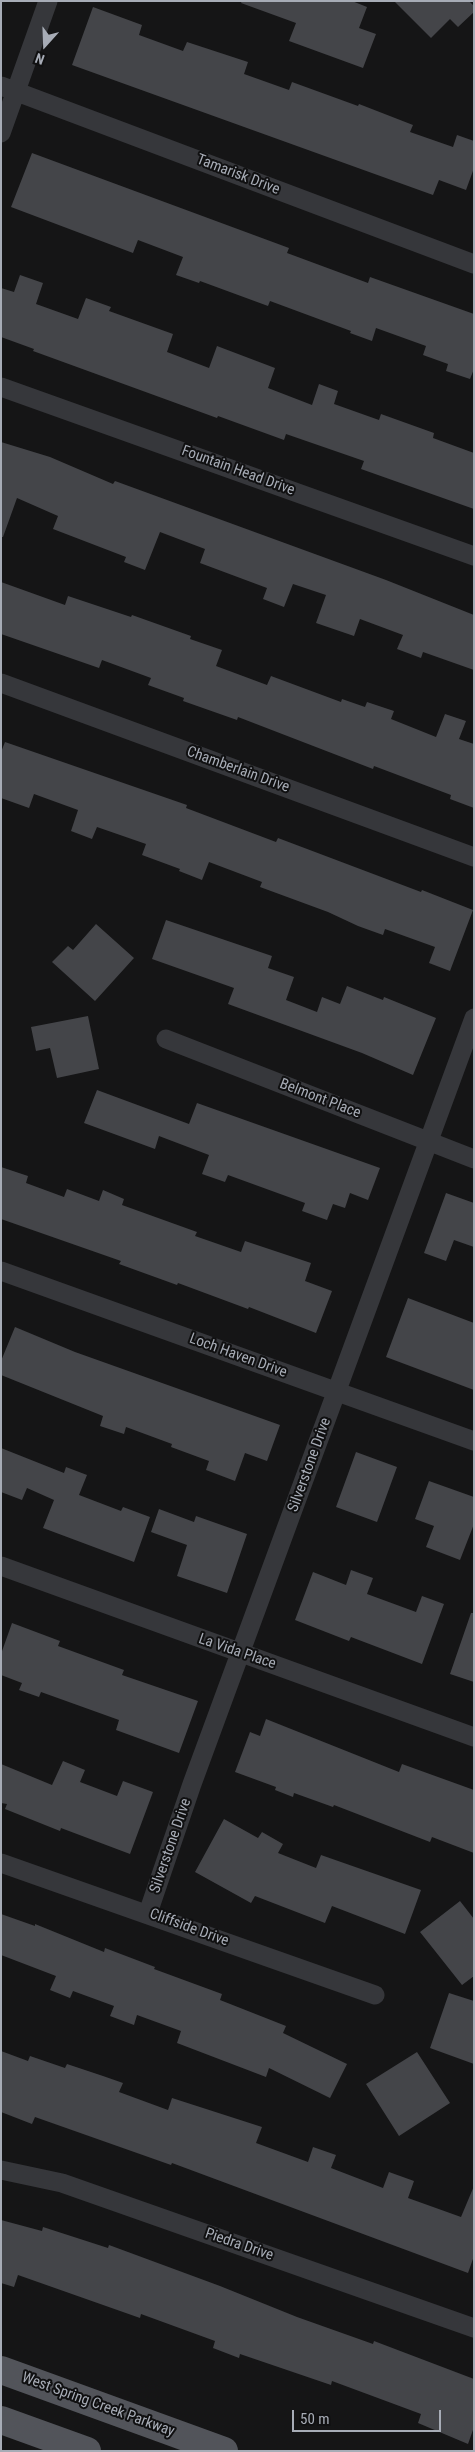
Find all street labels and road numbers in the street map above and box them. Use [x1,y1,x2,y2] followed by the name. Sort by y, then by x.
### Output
[194,151,282,199] street label: Tamarisk Drive
[179,442,297,500] street label: Fountain Head Drive
[184,743,292,797] street label: Chamberlain Drive
[277,1075,363,1123] street label: Belmont Place
[187,1330,289,1382] street label: Loch Haven Drive
[285,1415,335,1515] street label: Silverstone Drive
[196,1630,278,1674] street label: La Vida Place
[146,1796,196,1896] street label: Silverstone Drive
[147,1905,231,1951] street label: Cliffside Drive
[202,2225,276,2265] street label: Piedra Drive
[19,2369,177,2441] street label: West Spring Creek Parkway

